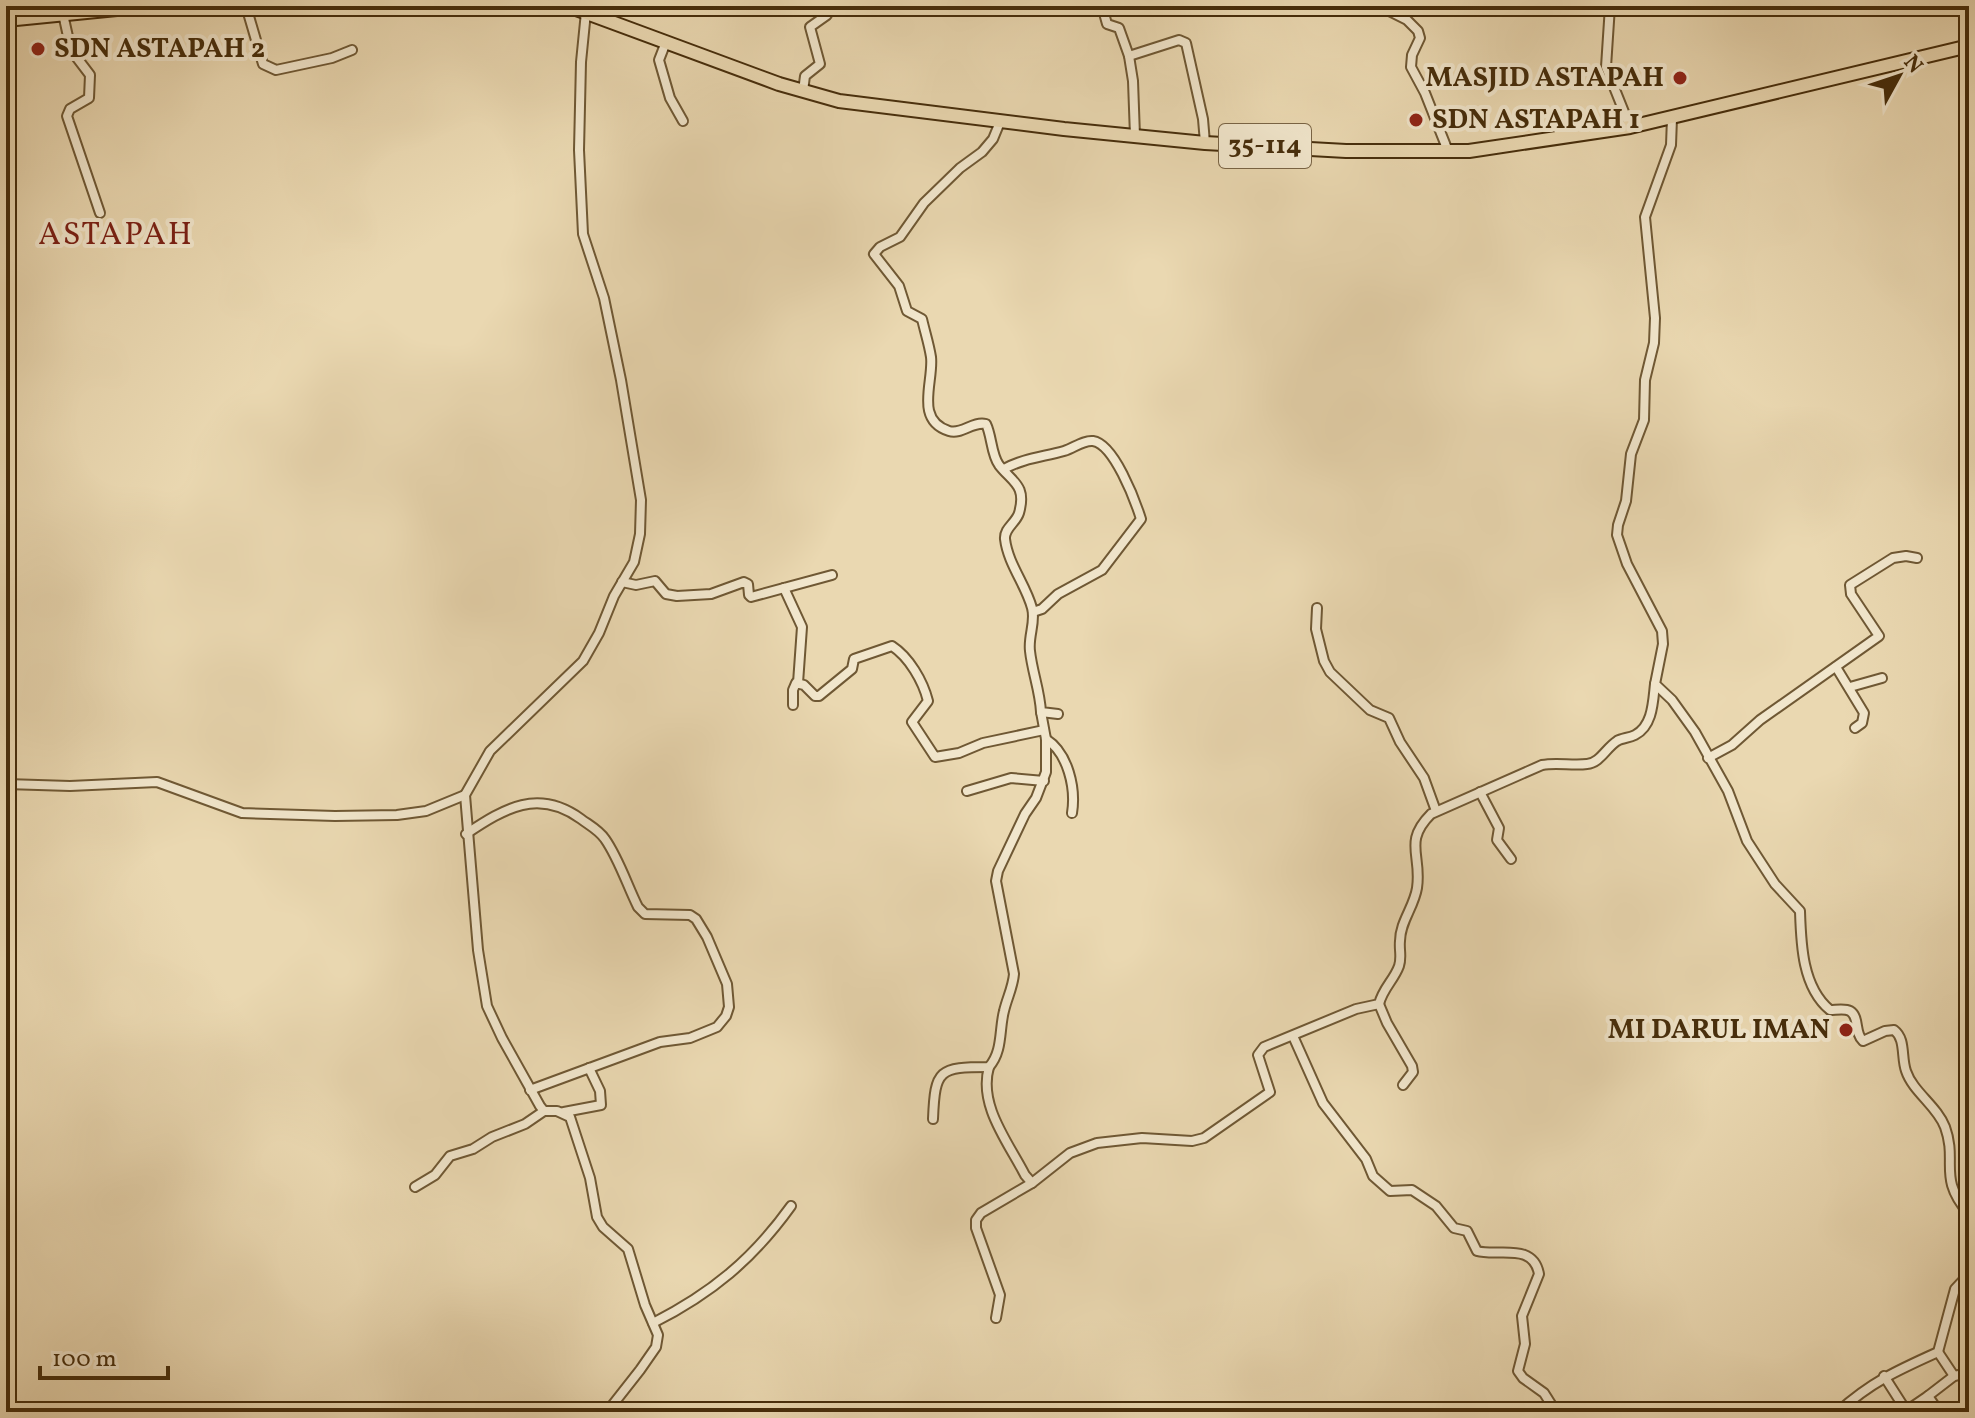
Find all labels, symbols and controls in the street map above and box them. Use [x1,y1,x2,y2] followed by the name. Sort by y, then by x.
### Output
[54,30,265,69] place label: SDN ASTAPAH 2
[1859,36,1939,116] north arrow
[29,40,47,58] marker: SDN ASTAPAH 2
[1895,49,1929,81] text: N
[1425,59,1664,98] place label: MASJID ASTAPAH
[1671,69,1689,87] marker: MASJID ASTAPAH
[1432,101,1640,140] place label: SDN ASTAPAH 1
[1407,111,1425,129] marker: SDN ASTAPAH 1
[1219,124,1311,168] road number: 35-114
[38,214,194,258] district label: ASTAPAH
[1608,1011,1830,1050] place label: MI DARUL IMAN
[1837,1021,1855,1039] marker: MI DARUL IMAN
[40,1330,168,1380] scale bar
[52,1343,117,1377] text: 100 m

